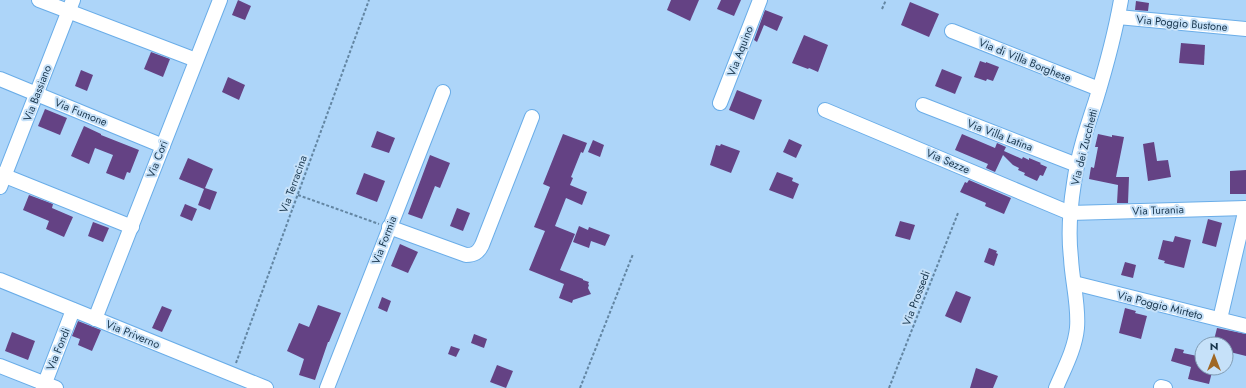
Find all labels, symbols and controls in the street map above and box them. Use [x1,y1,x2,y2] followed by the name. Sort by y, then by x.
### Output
[1136,11,1229,35] street label: Via Poggio Bustone
[723,24,757,78] street label: Via Aquino
[976,34,1074,86] street label: Via di Villa Borghese
[19,63,55,123] street label: Via Bassiano
[52,94,110,130] street label: Via Fumone
[1067,107,1101,187] street label: Via dei Zucchetti
[965,115,1035,155] street label: Via Villa Latina
[143,138,171,180] street label: Via Cori
[924,145,973,178] street label: Via Sezze
[275,153,311,215] street label: Via Terracina
[1132,201,1184,219] street label: Via Turania
[368,214,400,266] street label: Via Formia
[898,268,934,328] street label: Via Prossedi
[1116,287,1204,323] street label: Via Poggio Mirteto
[104,316,162,352] street label: Via Priverno
[42,325,74,373] street label: Via Fondi
[1194,336,1234,376] north arrow
[1210,338,1218,354] text: N

